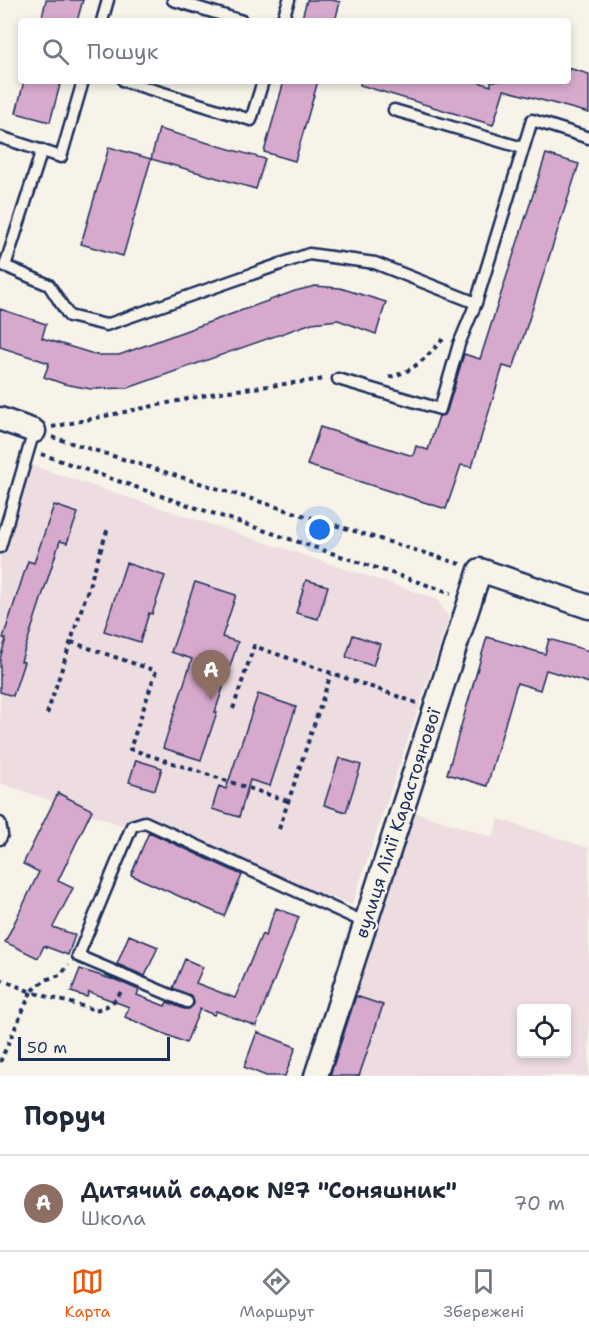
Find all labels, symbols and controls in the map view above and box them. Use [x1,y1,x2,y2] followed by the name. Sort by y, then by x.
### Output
[18,18,571,84] search box
[39,35,72,68] icon: search
[87,37,158,66] text: Пошук
[305,515,334,544] your location
[192,650,230,700] pin: A
[349,704,447,941] street label: вулиця Лілії Карастоянової
[517,1004,571,1058] map controls
[517,1004,571,1058] button: locate
[18,1034,170,1062] scale bar
[27,1037,67,1058] text: 50 m
[24,1098,106,1133] text: Поруч
[81,1176,457,1205] text: Дитячий садок №7 "Соняшник"
[36,1190,51,1216] text: A
[513,1190,565,1216] text: 70 m
[81,1205,146,1231] text: Школа
[65,1265,110,1322] tab: Карта
[240,1265,314,1322] tab: Маршрут
[443,1265,524,1322] tab: Збережені

